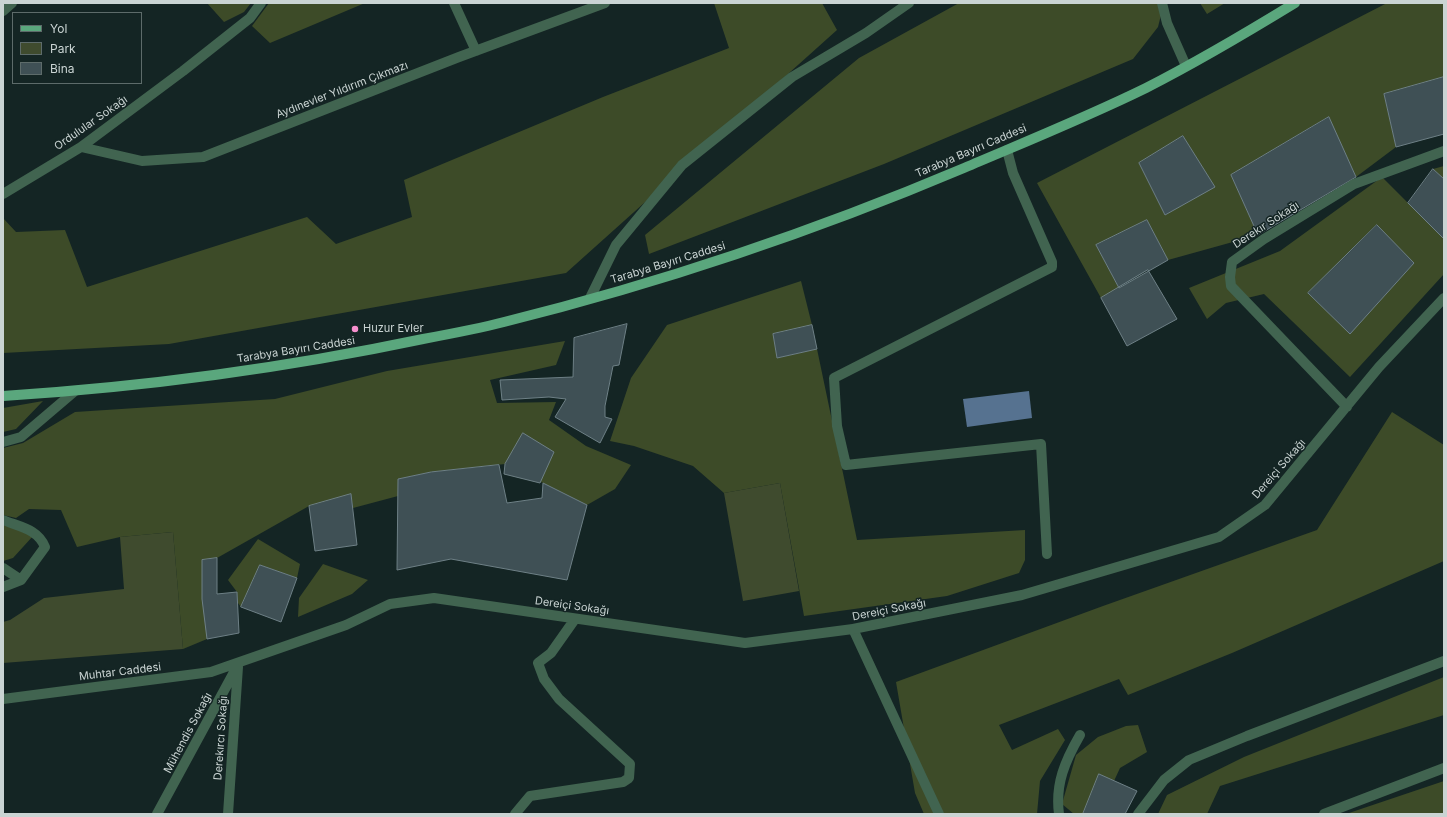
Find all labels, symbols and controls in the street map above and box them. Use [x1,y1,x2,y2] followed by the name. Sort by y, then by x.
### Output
[12,12,142,84] legend
[50,21,67,36] text: Yol
[50,41,76,56] text: Park
[274,59,410,121] street label: Aydınevler Yıldırım Çıkmazı
[50,61,75,76] text: Bina
[52,93,130,153] street label: Ordulular Sokağı
[913,122,1029,180] street label: Tarabya Bayırı Caddesi
[1231,199,1301,251] street label: Derekır Sokağı
[609,239,727,287] street label: Tarabya Bayırı Caddesi
[363,322,424,336] place label: Huzur Evler
[350,324,360,334] marker: Huzur Evler
[236,334,356,366] street label: Tarabya Bayırı Caddesi
[1250,436,1308,502] street label: Dereiçi Sokağı
[534,594,610,618] street label: Dereiçi Sokağı
[851,596,927,624] street label: Dereiçi Sokağı
[78,660,162,684] street label: Muhtar Caddesi
[161,690,215,776] street label: Mühendis Sokağı
[211,695,231,781] street label: Derekırcı Sokağı

